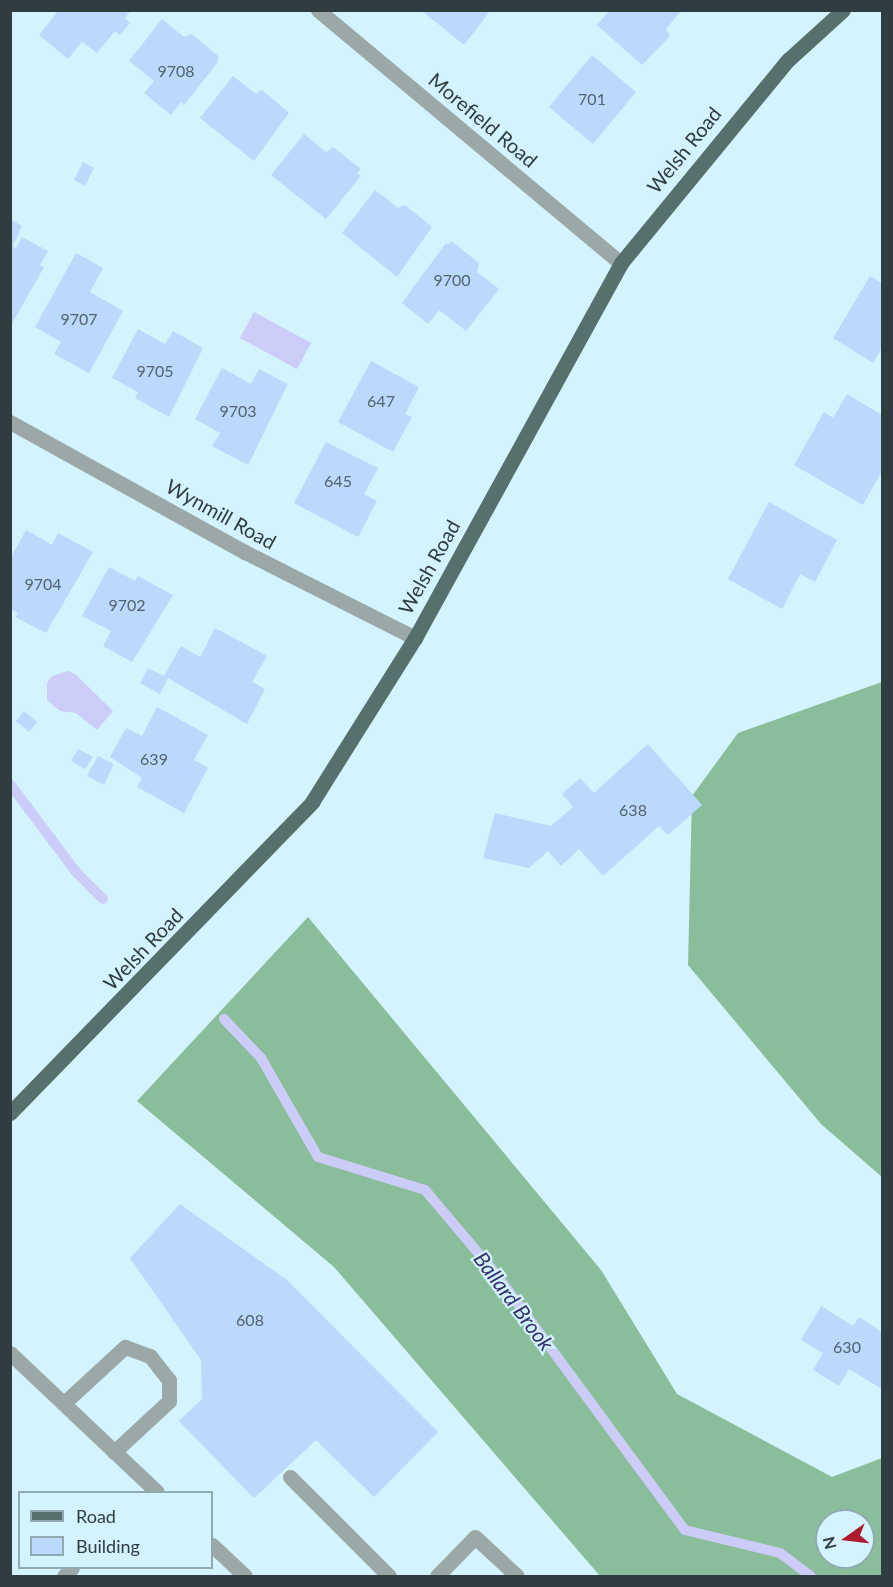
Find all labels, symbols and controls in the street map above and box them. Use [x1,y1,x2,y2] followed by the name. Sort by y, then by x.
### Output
[157,61,195,81] house number: 9708
[424,68,542,172] street label: Morefield Road
[578,89,606,109] house number: 701
[642,102,726,198] street label: Welsh Road
[433,270,471,290] house number: 9700
[60,309,98,329] house number: 9707
[136,361,174,381] house number: 9705
[367,391,395,411] house number: 647
[219,401,257,421] house number: 9703
[324,471,352,491] house number: 645
[162,474,280,554] street label: Wynmill Road
[393,516,465,618] street label: Welsh Road
[24,574,62,594] house number: 9704
[108,595,146,615] house number: 9702
[140,749,168,769] house number: 639
[619,800,647,820] house number: 638
[98,903,188,995] street label: Welsh Road
[469,1247,559,1355] water label: Ballard Brook
[236,1310,264,1330] house number: 608
[833,1337,861,1357] house number: 630
[18,1491,213,1569] legend
[76,1505,116,1527] text: Road
[815,1509,875,1569] north arrow
[76,1535,140,1557] text: Building
[818,1535,840,1551] text: N

